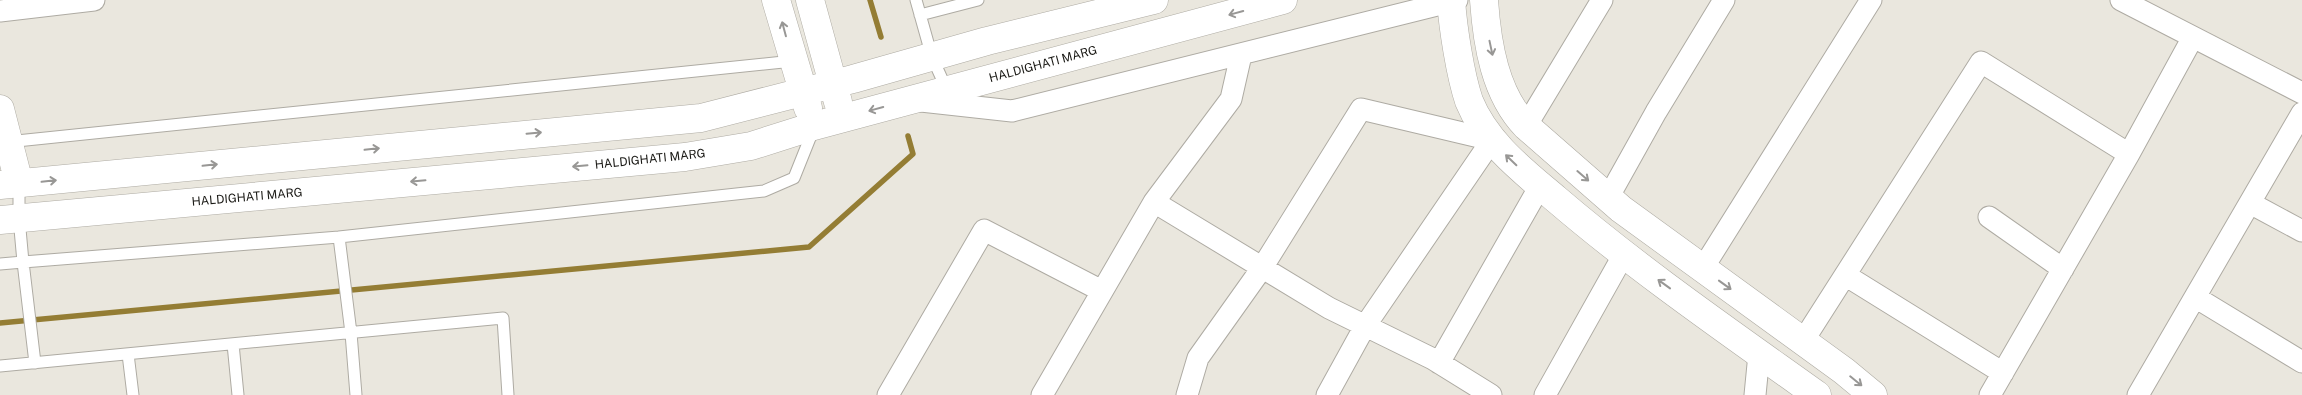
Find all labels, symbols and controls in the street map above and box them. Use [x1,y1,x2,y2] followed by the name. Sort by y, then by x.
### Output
[1228,8,1244,18] one-way arrow
[779,22,789,38] one-way arrow
[1487,40,1496,56] one-way arrow
[987,43,1099,85] street label: HALDIGHATI MARG
[868,105,884,115] one-way arrow
[525,128,541,138] one-way arrow
[364,144,380,153] one-way arrow
[594,146,706,172] street label: HALDIGHATI MARG
[1505,154,1518,166] one-way arrow
[202,160,218,169] one-way arrow
[572,162,588,171] one-way arrow
[1576,170,1589,182] one-way arrow
[40,176,56,185] one-way arrow
[411,177,427,186] one-way arrow
[191,185,303,209] street label: HALDIGHATI MARG
[1657,279,1671,289] one-way arrow
[1718,280,1732,290] one-way arrow
[1850,376,1863,387] one-way arrow

